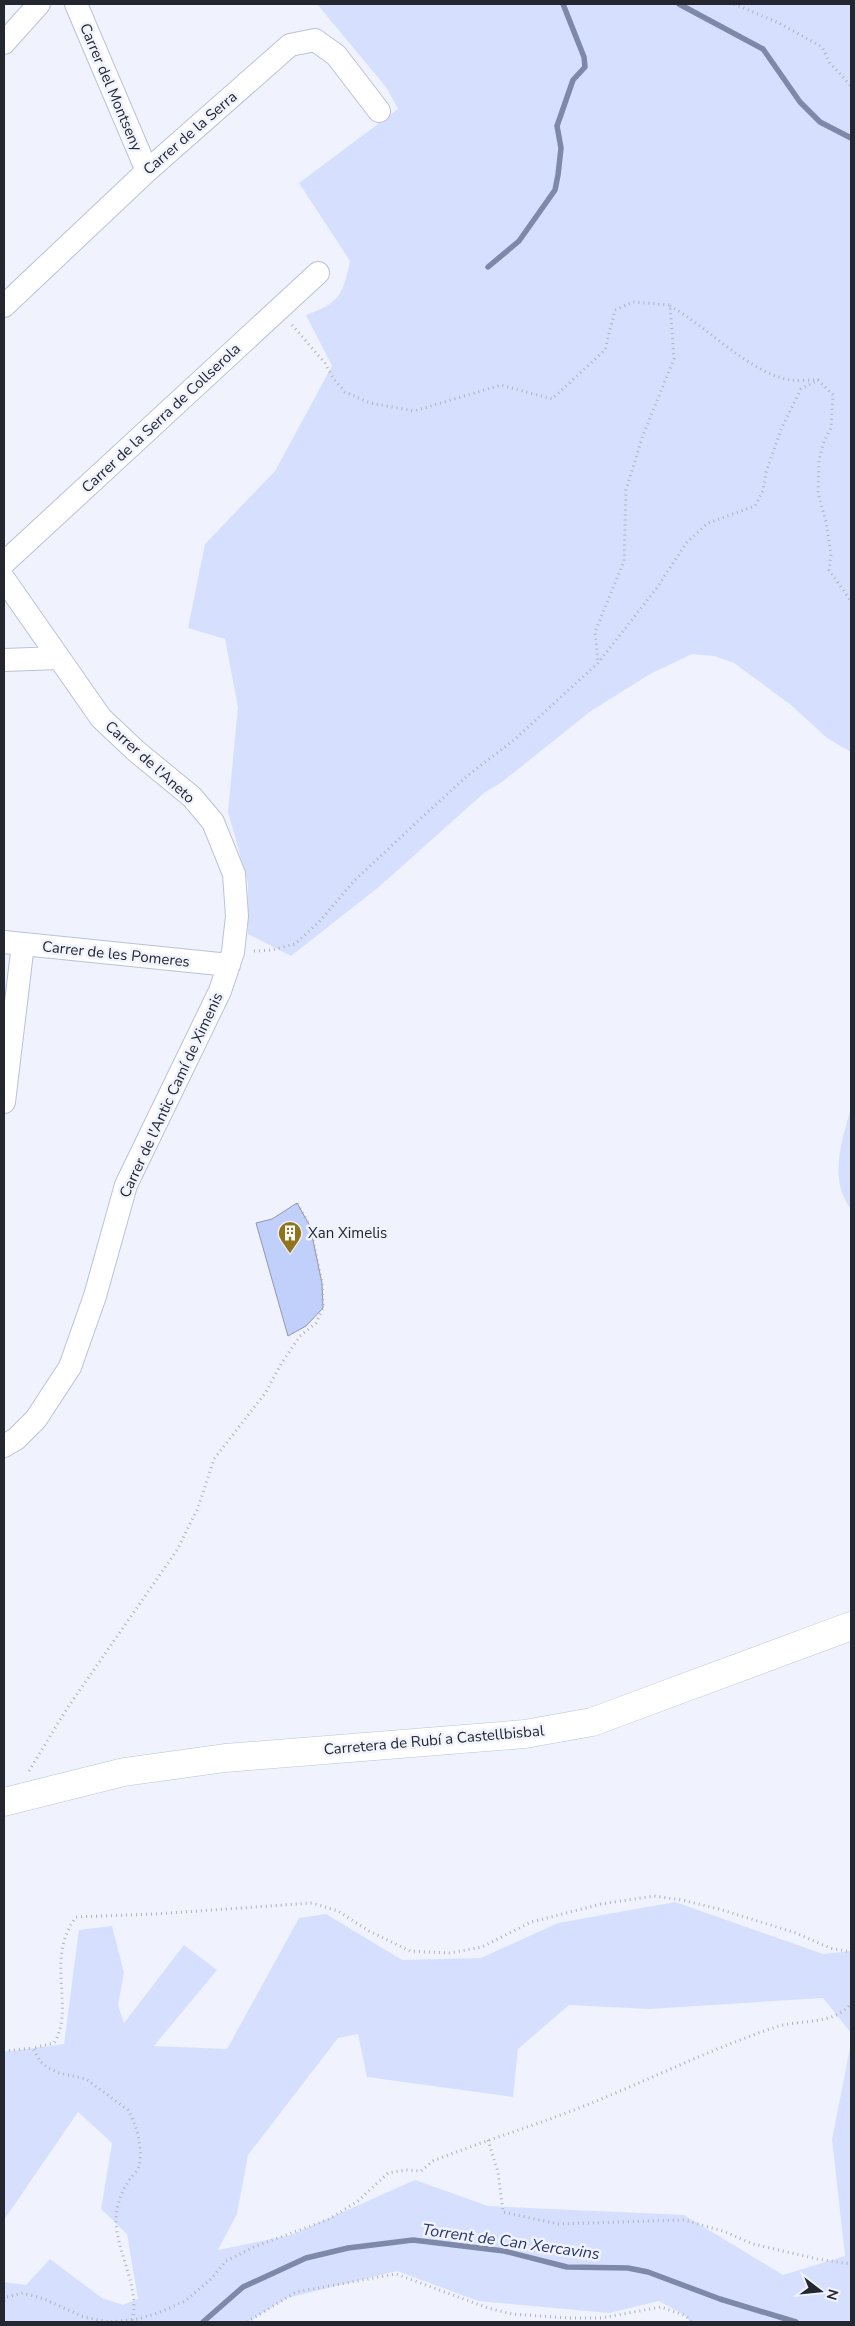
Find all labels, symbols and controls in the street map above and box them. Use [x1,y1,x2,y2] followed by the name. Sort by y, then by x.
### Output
[75,20,147,154] street label: Carrer del Montseny
[139,87,241,179] street label: Carrer de la Serra
[77,339,245,497] street label: Carrer de la Serra de Collserola
[101,716,199,808] street label: Carrer de l'Aneto
[41,936,191,972] street label: Carrer de les Pomeres
[115,989,227,1201] street label: Carrer de l'Antic Camí de Ximenis
[277,1220,303,1254] building icon: Xan Ximelis
[308,1223,387,1243] place label: Xan Ximelis
[323,1720,546,1760] street label: Carretera de Rubí a Castellbisbal
[421,2219,601,2265] water label: Torrent de Can Xercavins
[795,2266,845,2316] north arrow
[821,2287,843,2302] text: N

